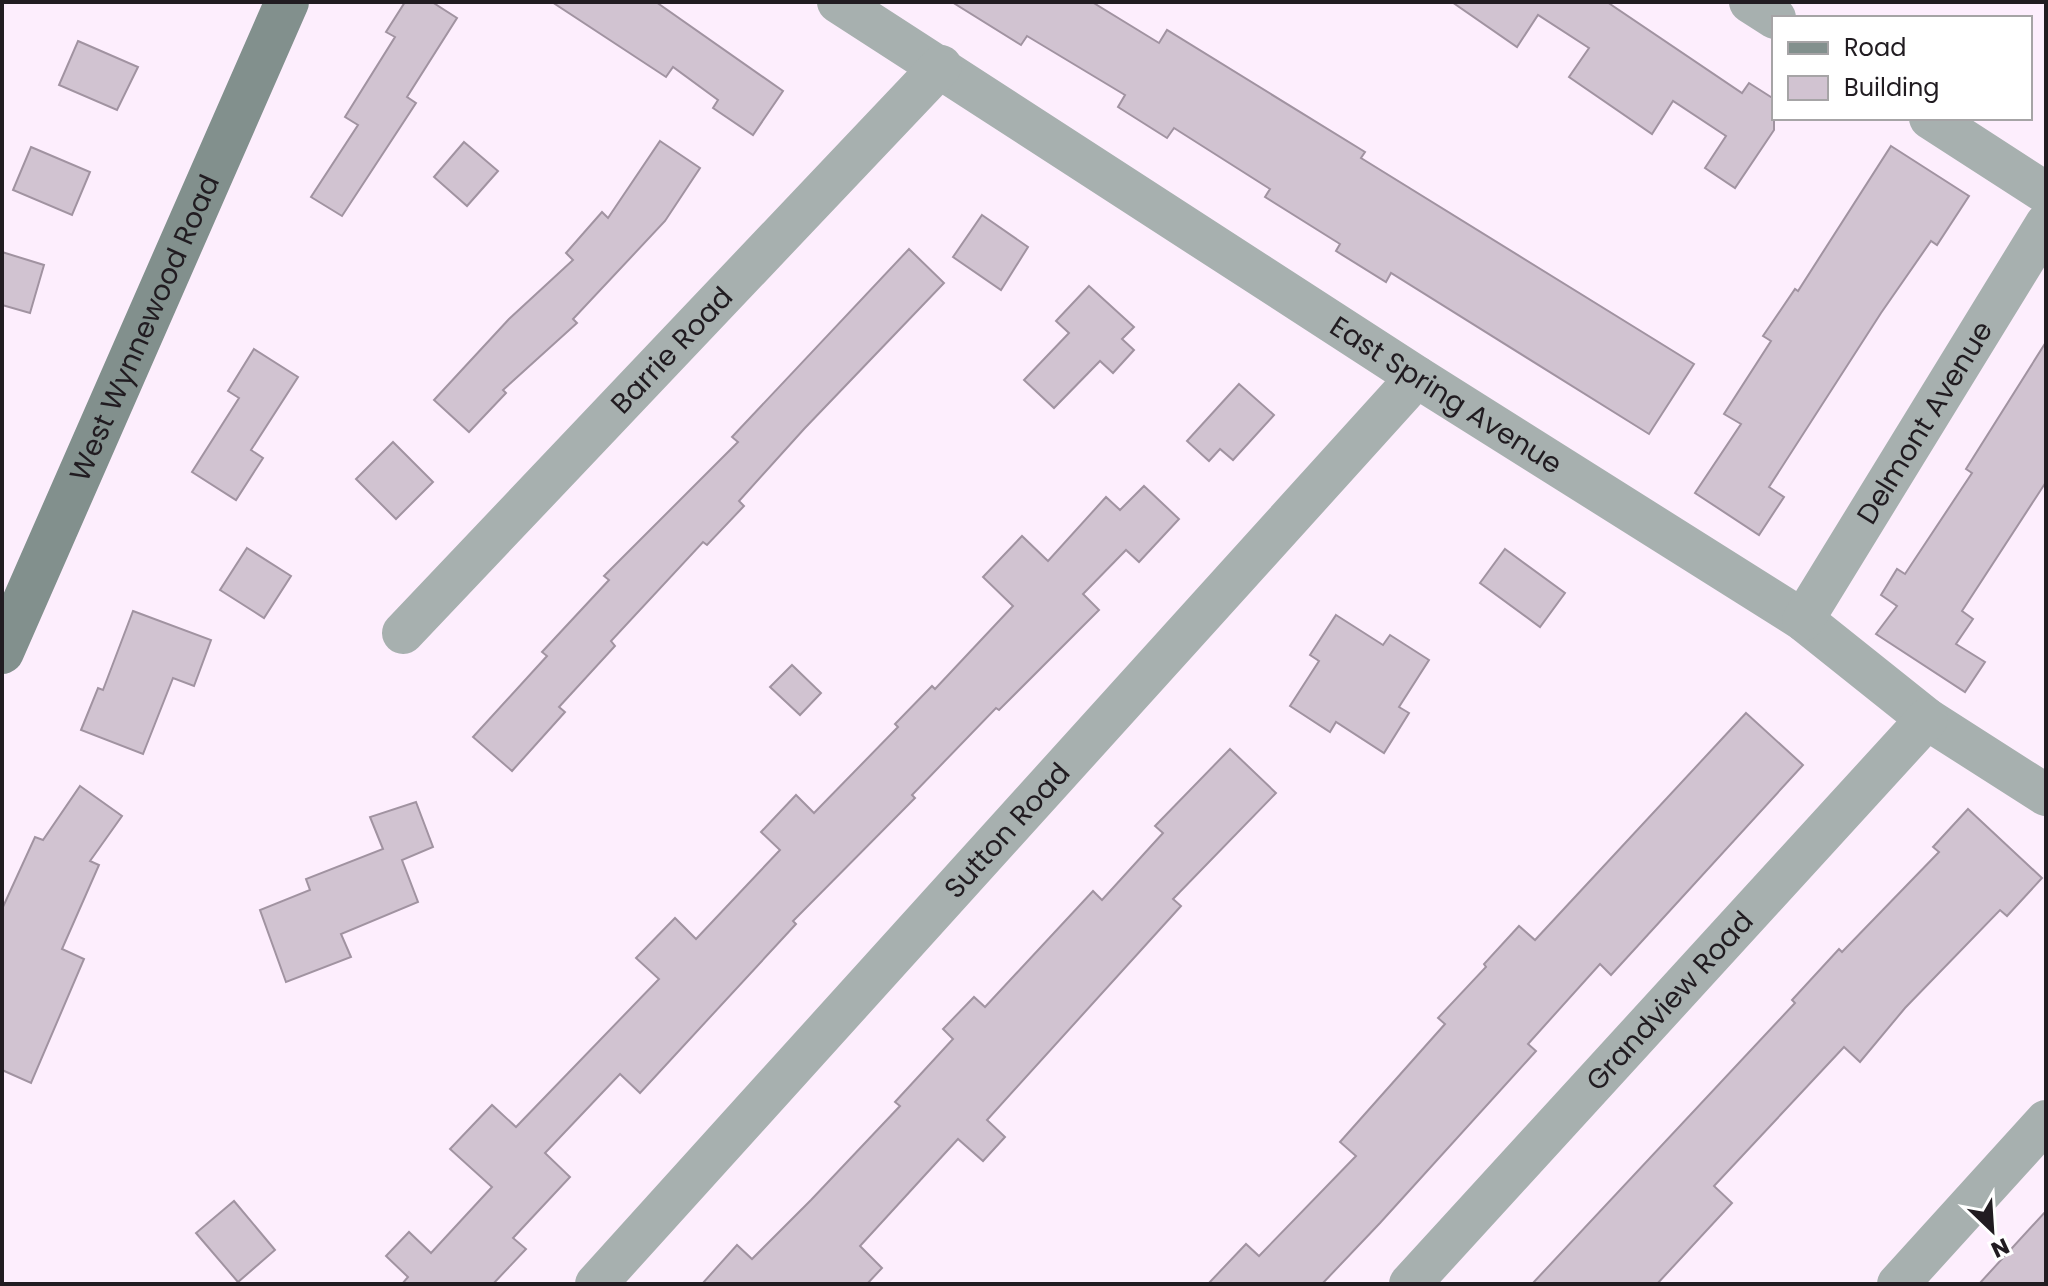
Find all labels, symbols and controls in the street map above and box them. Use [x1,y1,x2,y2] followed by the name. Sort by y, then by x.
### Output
[1772,16,2032,120] legend
[1844,31,1906,64] text: Road
[1844,71,1940,104] text: Building
[60,168,229,488] street label: West Wynnewood Road
[602,278,742,422] street label: Barrie Road
[1322,307,1569,483] street label: East Spring Avenue
[1848,314,2002,531] street label: Delmont Avenue
[935,754,1079,907] street label: Sutton Road
[1577,903,1762,1100] street label: Grandview Road
[1952,1190,2032,1270] north arrow
[1986,1230,2014,1265] text: N

